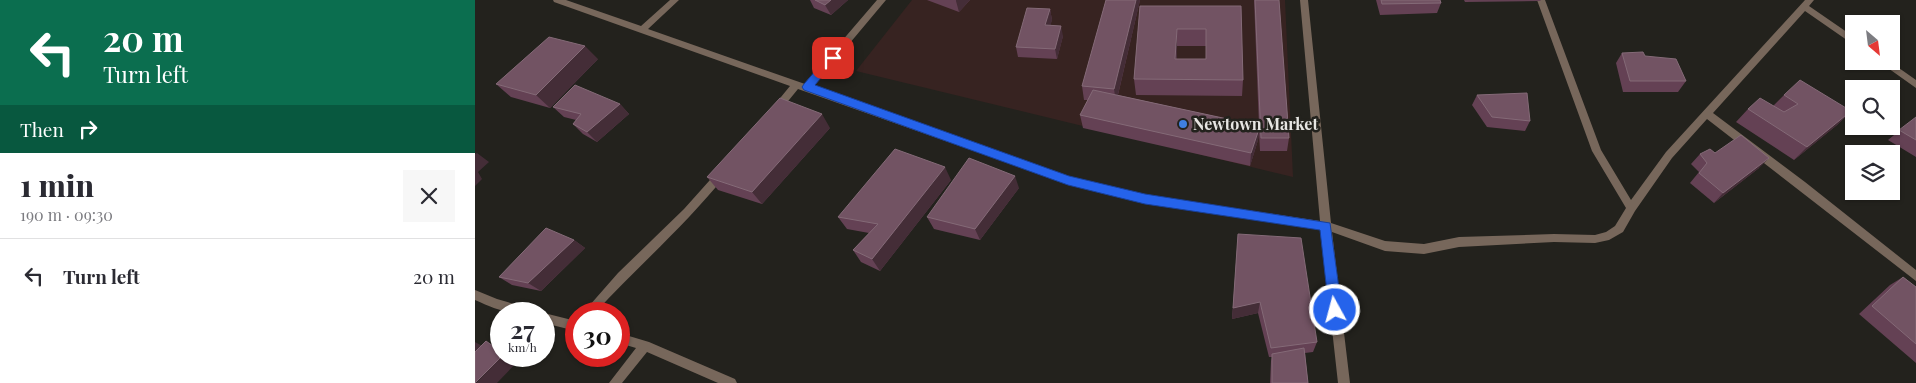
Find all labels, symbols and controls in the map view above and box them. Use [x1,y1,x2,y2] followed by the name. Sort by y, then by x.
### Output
[103,14,184,61] text: 20 m
[1845,15,1900,70] north arrow
[1845,15,1900,200] map controls
[20,20,85,85] icon: left
[812,37,854,79] pin
[819,44,847,72] icon: arrive
[103,59,188,89] text: Turn left
[1845,80,1900,135] button: search
[1193,113,1318,134] place label: Newtown Market
[74,115,102,143] icon: right
[20,116,64,142] text: Then
[1177,118,1189,130] marker: Newtown Market
[1845,145,1900,200] button: layers
[20,165,94,205] text: 1 min
[403,170,455,222] button: close
[20,204,113,225] text: 190 m · 09:30
[20,262,48,290] icon: left
[63,263,140,289] text: Turn left
[413,263,455,289] text: 20 m
[1308,283,1360,335] position arrow
[565,302,630,367] speed limit sign: 30
[510,312,535,345] text: 27
[508,339,537,355] text: km/h

